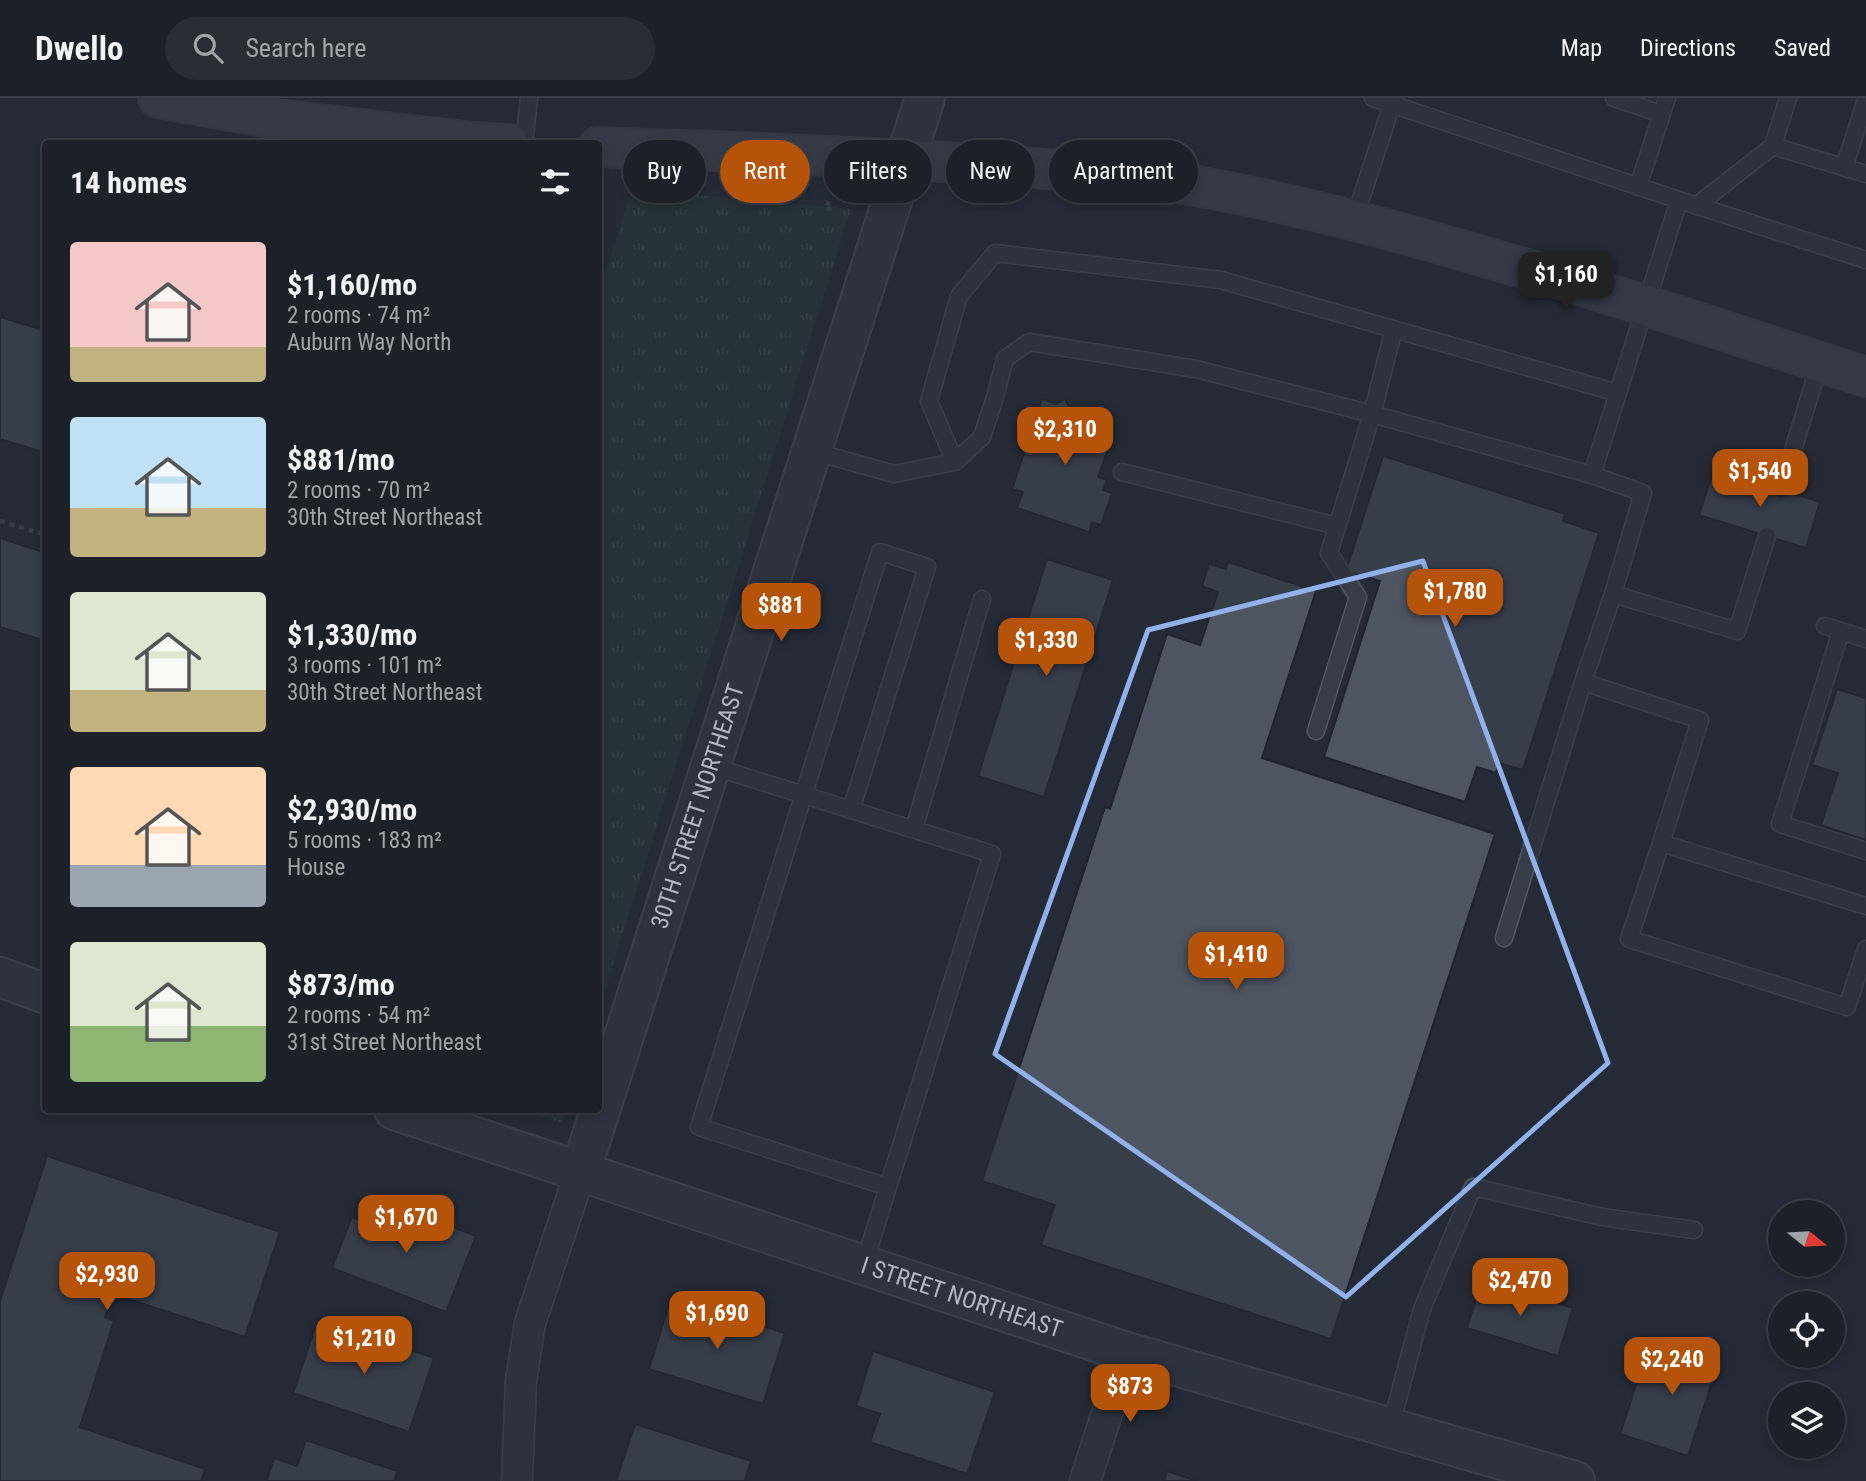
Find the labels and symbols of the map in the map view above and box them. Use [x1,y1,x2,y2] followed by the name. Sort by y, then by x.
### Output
[1509,252,1623,312] pin: $1,160
[1008,408,1122,467] pin: $2,310
[1703,450,1817,509] pin: $1,540
[1398,570,1512,629] pin: $1,780
[740,584,822,643] pin: $881
[989,618,1103,678] pin: $1,330
[645,680,750,932] street label: 30TH STREET NORTHEAST
[1179,932,1293,992] pin: $1,410
[349,1196,463,1255] pin: $1,670
[1768,1200,1844,1278] north arrow
[858,1251,1066,1344] street label: I STREET NORTHEAST
[50,1252,164,1312] pin: $2,930
[1463,1258,1577,1318] pin: $2,470
[660,1292,774,1351] pin: $1,690
[307,1316,421,1376] pin: $1,210
[1615,1338,1729,1397] pin: $2,240
[1089,1364,1171,1424] pin: $873

